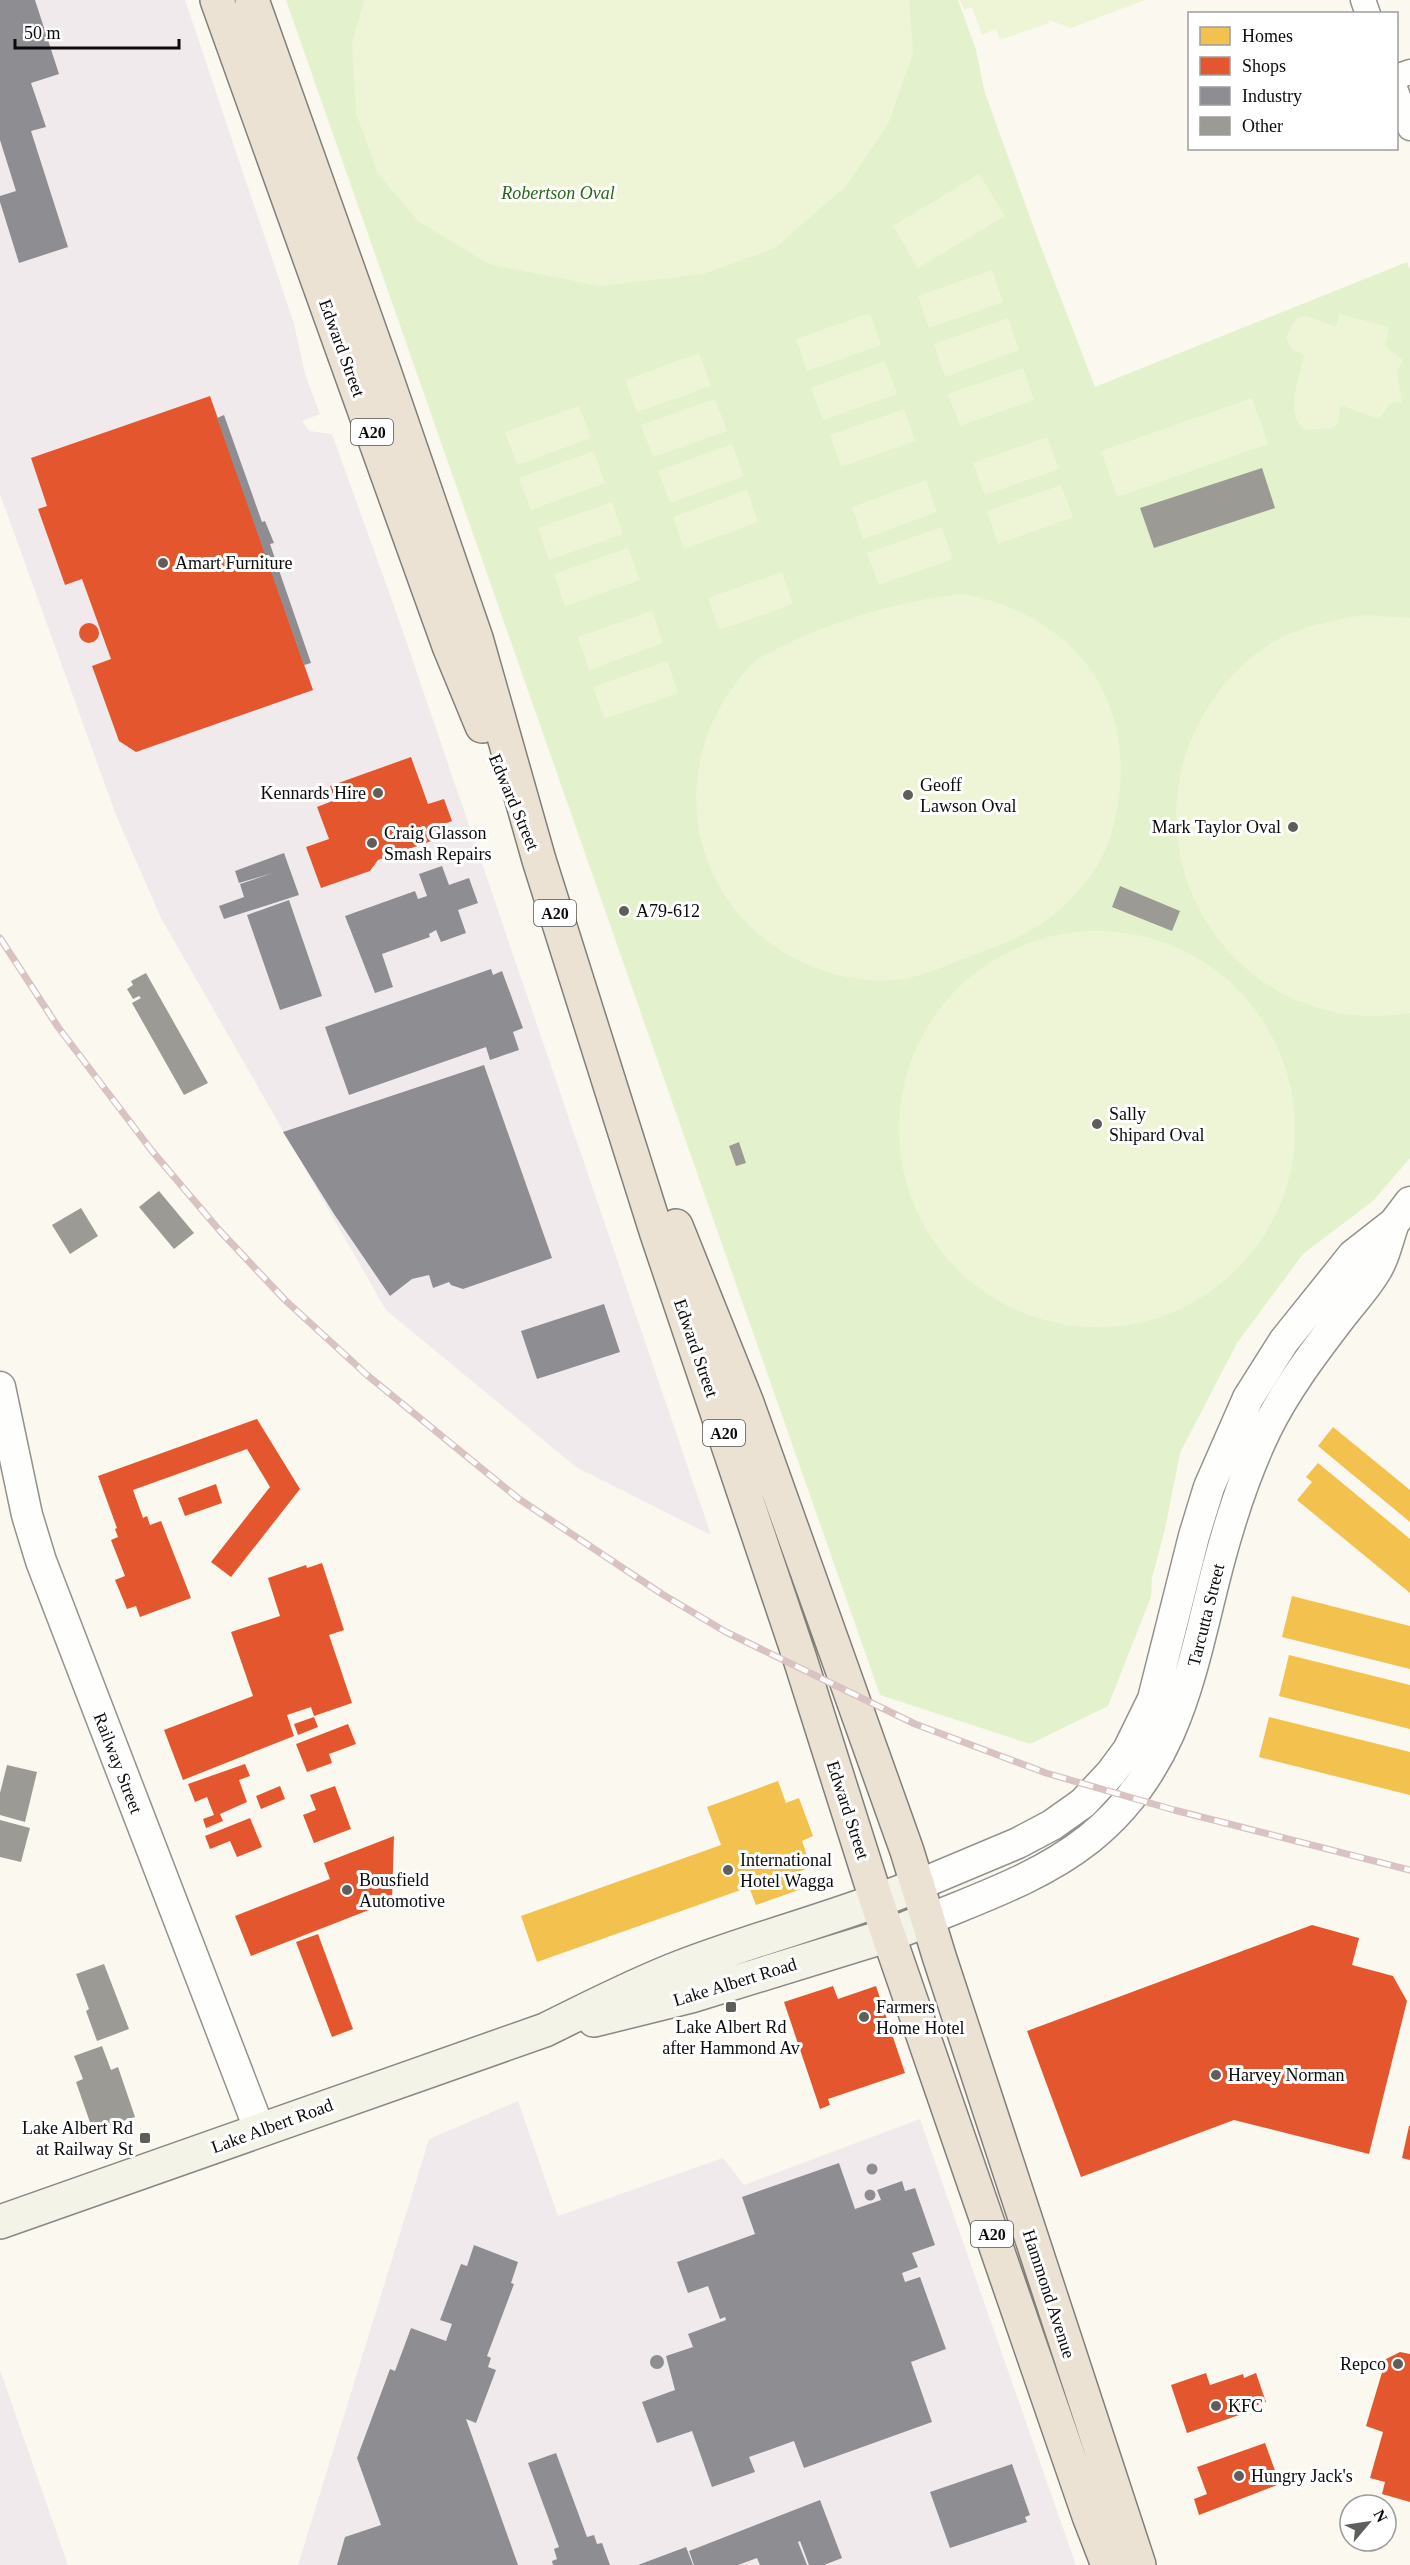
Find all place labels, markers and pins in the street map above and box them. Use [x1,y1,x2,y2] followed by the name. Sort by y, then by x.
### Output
[175,553,292,573] place label: Amart Furniture
[156,556,170,570] marker: Amart Furniture
[920,775,1016,816] place label: Geoff Lawson Oval
[261,783,366,803] place label: Kennards Hire
[371,786,385,800] marker: Kennards Hire
[901,788,915,802] marker: Geoff Lawson Oval
[1152,817,1281,837] place label: Mark Taylor Oval
[1286,820,1300,834] marker: Mark Taylor Oval
[384,823,492,864] place label: Craig Glasson Smash Repairs
[365,836,379,850] marker: Craig Glasson Smash Repairs
[636,901,700,921] place label: A79-612
[617,904,631,918] marker: A79-612
[1109,1104,1204,1145] place label: Sally Shipard Oval
[1090,1117,1104,1131] marker: Sally Shipard Oval
[740,1850,834,1891] place label: International Hotel Wagga
[721,1863,735,1877] marker: International Hotel Wagga
[359,1870,445,1911] place label: Bousfield Automotive
[340,1883,354,1897] marker: Bousfield Automotive
[876,1997,964,2038] place label: Farmers Home Hotel
[724,2000,738,2014] marker: Lake Albert Rd after Hammond Av
[857,2010,871,2024] marker: Farmers Home Hotel
[662,2017,800,2058] place label: Lake Albert Rd after Hammond Av
[1228,2065,1344,2085] place label: Harvey Norman
[1209,2068,1223,2082] marker: Harvey Norman
[22,2118,133,2159] place label: Lake Albert Rd at Railway St
[138,2131,152,2145] marker: Lake Albert Rd at Railway St
[1340,2354,1386,2374] place label: Repco
[1391,2357,1405,2371] marker: Repco
[1228,2396,1263,2416] place label: KFC
[1209,2399,1223,2413] marker: KFC
[1251,2466,1353,2486] place label: Hungry Jack's
[1232,2469,1246,2483] marker: Hungry Jack's

